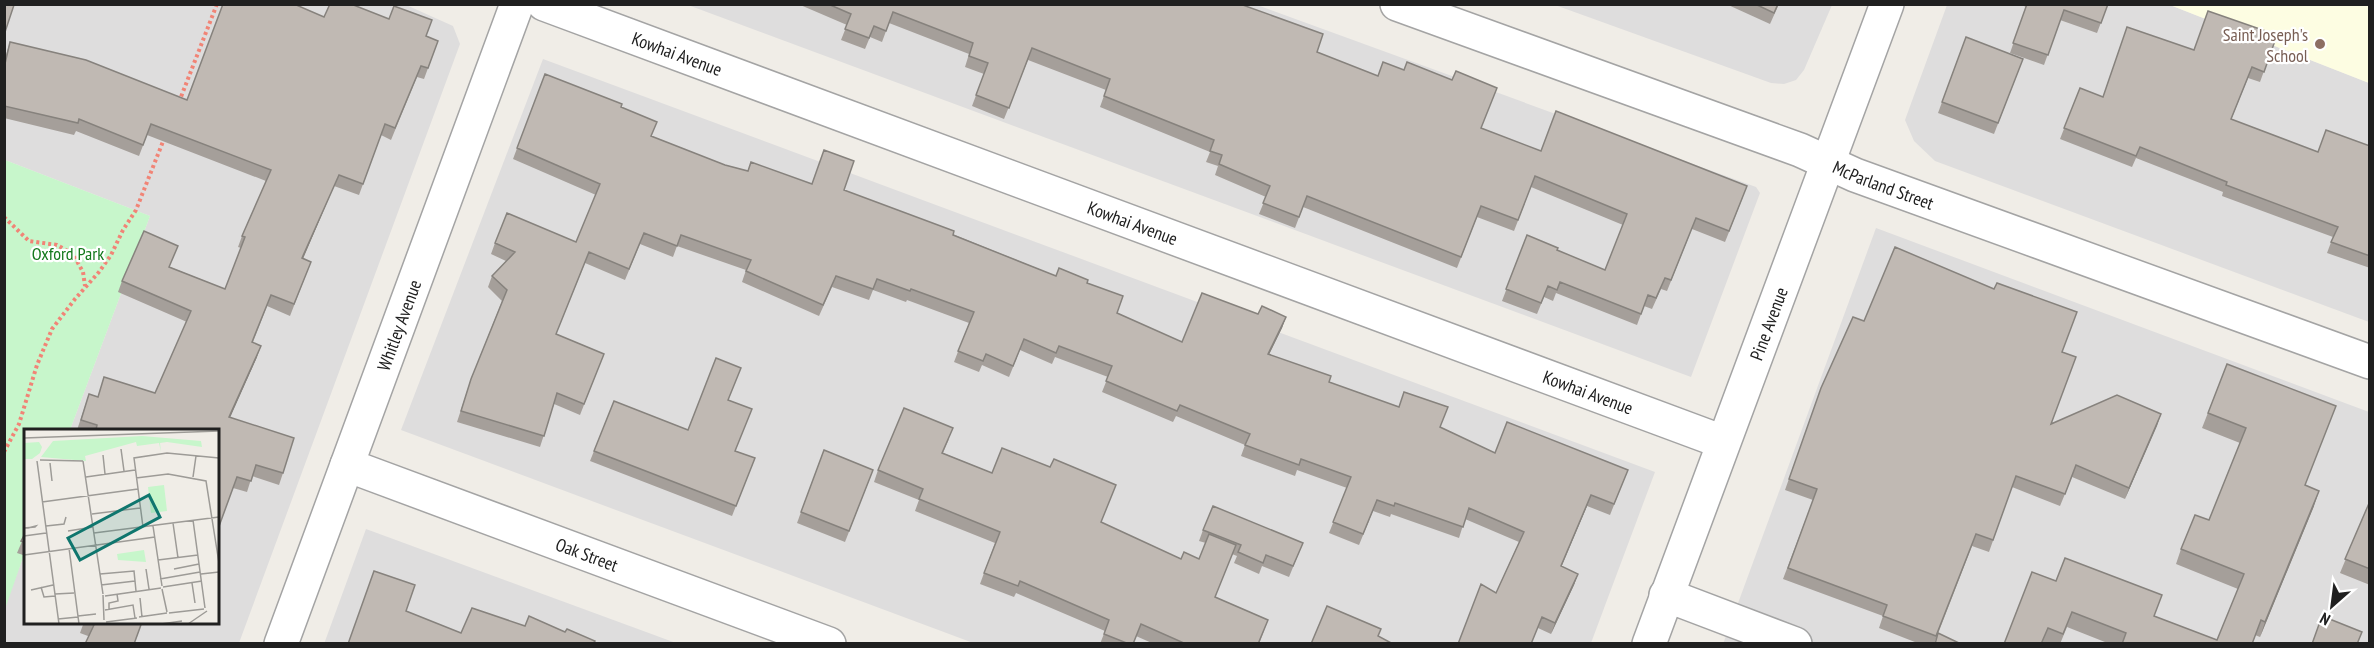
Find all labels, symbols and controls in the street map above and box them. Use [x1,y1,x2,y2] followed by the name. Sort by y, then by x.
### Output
[2223,23,2309,67] place label: Saint Joseph's School
[629,26,725,81] street label: Kowhai Avenue
[2313,37,2327,51] marker: Saint Joseph's School
[1829,155,1937,214] street label: McParland Street
[1084,195,1181,250] street label: Kowhai Avenue
[32,242,104,265] park label: Oxford Park
[371,276,426,374] street label: Whitley Avenue
[1744,284,1792,363] street label: Pine Avenue
[1540,365,1636,419] street label: Kowhai Avenue
[24,429,219,624] inset map
[553,532,621,576] street label: Oak Street
[2302,576,2362,636] north arrow
[2316,608,2333,630] text: N

